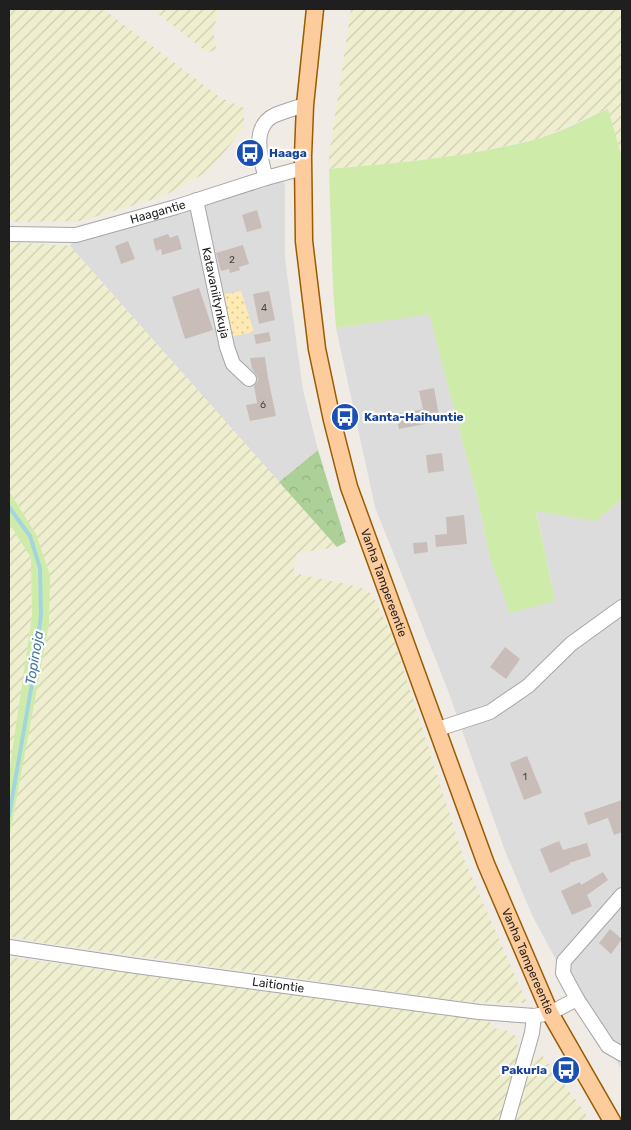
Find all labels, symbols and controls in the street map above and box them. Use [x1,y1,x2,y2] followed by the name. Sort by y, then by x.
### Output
[235,138,265,168] bus stop icon: Haaga
[269,146,307,160] place label: Haaga
[128,197,188,227] street label: Haagantie
[199,246,232,340] street label: Katavaniitynkuja
[229,254,235,266] house number: 2
[261,302,267,314] house number: 4
[260,399,266,411] house number: 6
[330,402,360,432] bus stop icon: Kanta-Haihuntie
[364,410,464,424] place label: Kanta-Haihuntie
[358,527,410,639] street label: Vanha Tampereentie
[22,630,47,686] water label: Topinoja
[523,771,527,783] house number: 1
[499,906,557,1017] street label: Vanha Tampereentie
[251,975,305,996] street label: Laitiontie
[551,1055,581,1085] bus stop icon: Pakurla
[501,1063,547,1077] place label: Pakurla

